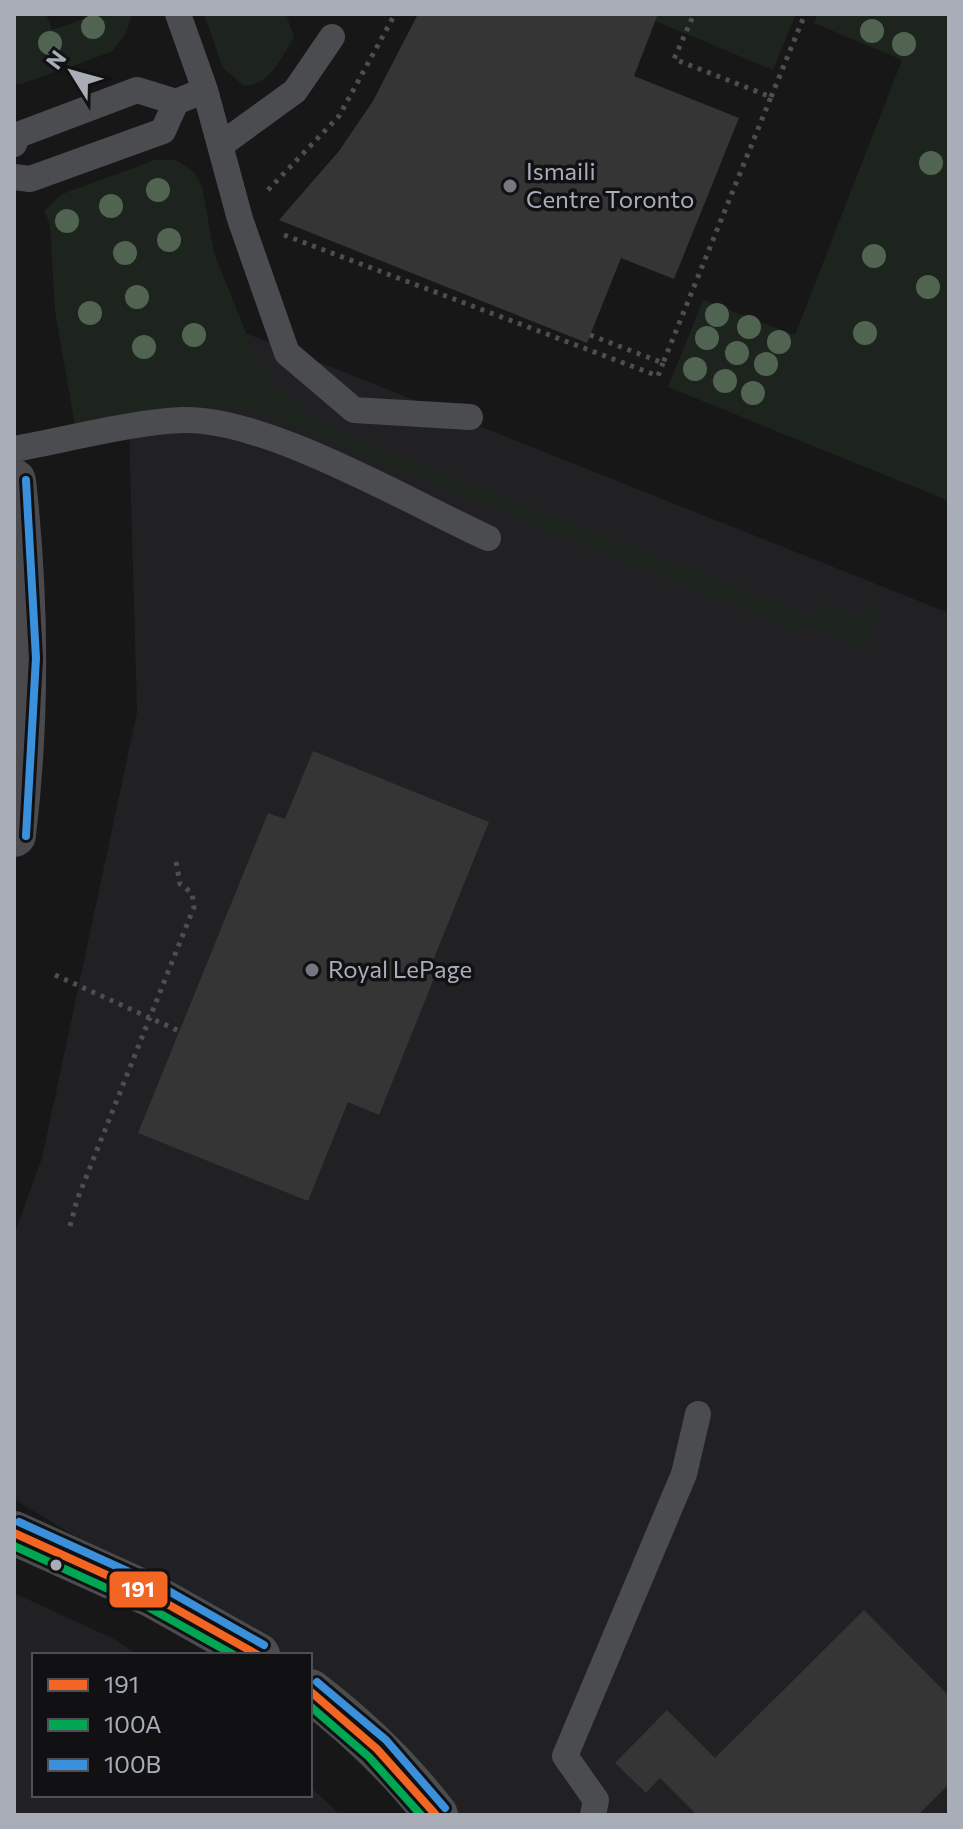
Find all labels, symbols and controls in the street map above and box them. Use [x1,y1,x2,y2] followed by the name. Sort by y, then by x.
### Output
[32,32,112,112] north arrow
[40,45,71,74] text: N
[526,156,694,213] place label: Ismaili Centre Toronto
[501,177,519,195] marker: Ismaili Centre Toronto
[328,954,472,983] place label: Royal LePage
[303,961,321,979] marker: Royal LePage
[48,1557,64,1573] unlabelled marker
[108,1570,169,1609] line badge: 191
[121,1575,155,1602] text: 191
[32,1653,312,1797] legend
[104,1669,139,1698] text: 191
[104,1709,162,1738] text: 100A
[104,1749,161,1778] text: 100B

